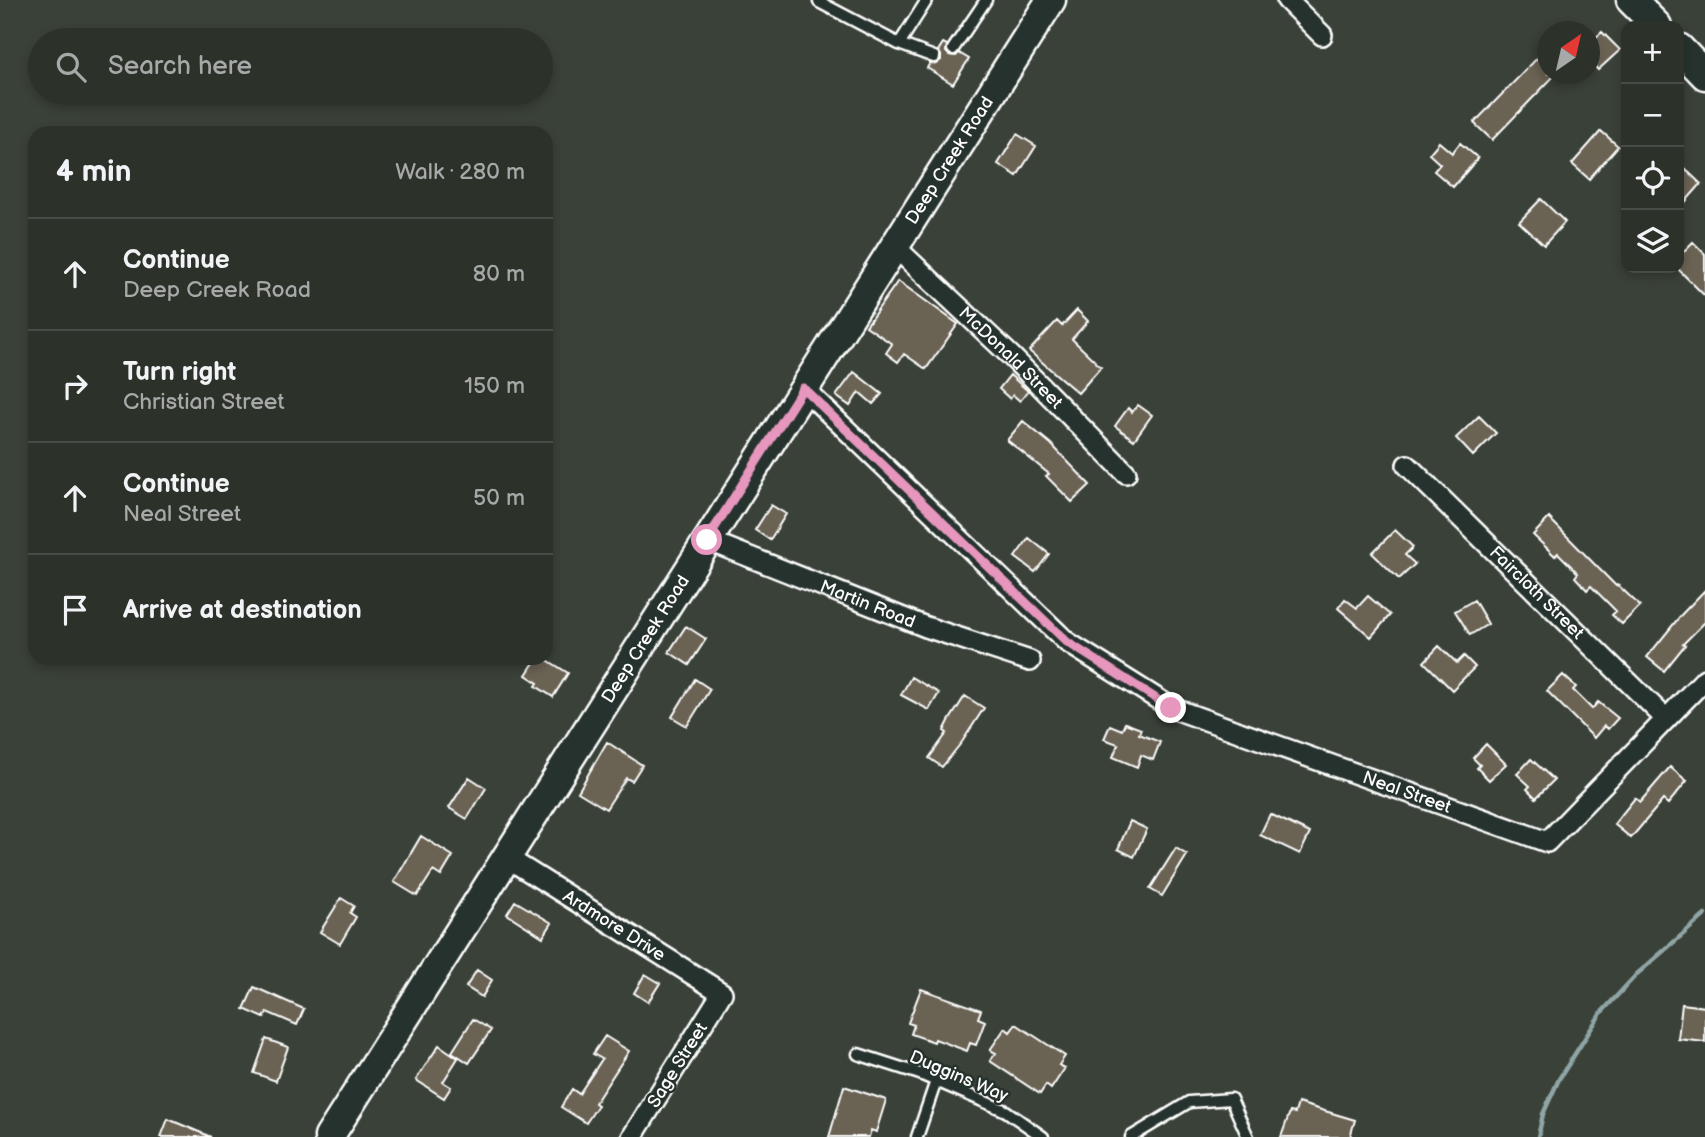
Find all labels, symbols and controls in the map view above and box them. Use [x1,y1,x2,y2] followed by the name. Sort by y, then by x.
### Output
[1537,21,1600,84] north arrow
[1621,21,1684,273] map controls
[1621,21,1684,84] button: +
[28,28,553,105] search box
[52,48,90,86] icon: search
[108,51,252,82] text: Search here
[1621,84,1684,147] button: −
[901,93,998,228] street label: Deep Creek Road
[1621,147,1684,210] button: locate
[56,154,131,190] text: 4 min
[395,158,525,186] text: Walk · 280 m
[1621,210,1684,273] button: layers
[123,245,230,276] text: Continue
[56,255,94,293] icon: ahead
[473,260,525,288] text: 80 m
[123,276,311,304] text: Deep Creek Road
[954,303,1067,414] street label: McDonald Street
[123,357,236,388] text: Turn right
[56,367,94,405] icon: right
[464,372,525,400] text: 150 m
[123,388,284,416] text: Christian Street
[123,469,230,500] text: Continue
[56,479,94,517] icon: ahead
[473,484,525,512] text: 50 m
[123,500,241,528] text: Neal Street
[691,524,722,555] route start
[1485,542,1588,644] street label: Faircloth Street
[597,571,694,707] street label: Deep Creek Road
[817,576,918,633] street label: Martin Road
[56,591,94,629] icon: arrive
[123,595,362,626] text: Arrive at destination
[1155,692,1186,723] route end
[1360,767,1454,818] street label: Neal Street
[559,886,669,966] street label: Ardmore Drive
[643,1019,712,1112] street label: Sage Street
[906,1046,1012,1107] street label: Duggins Way

